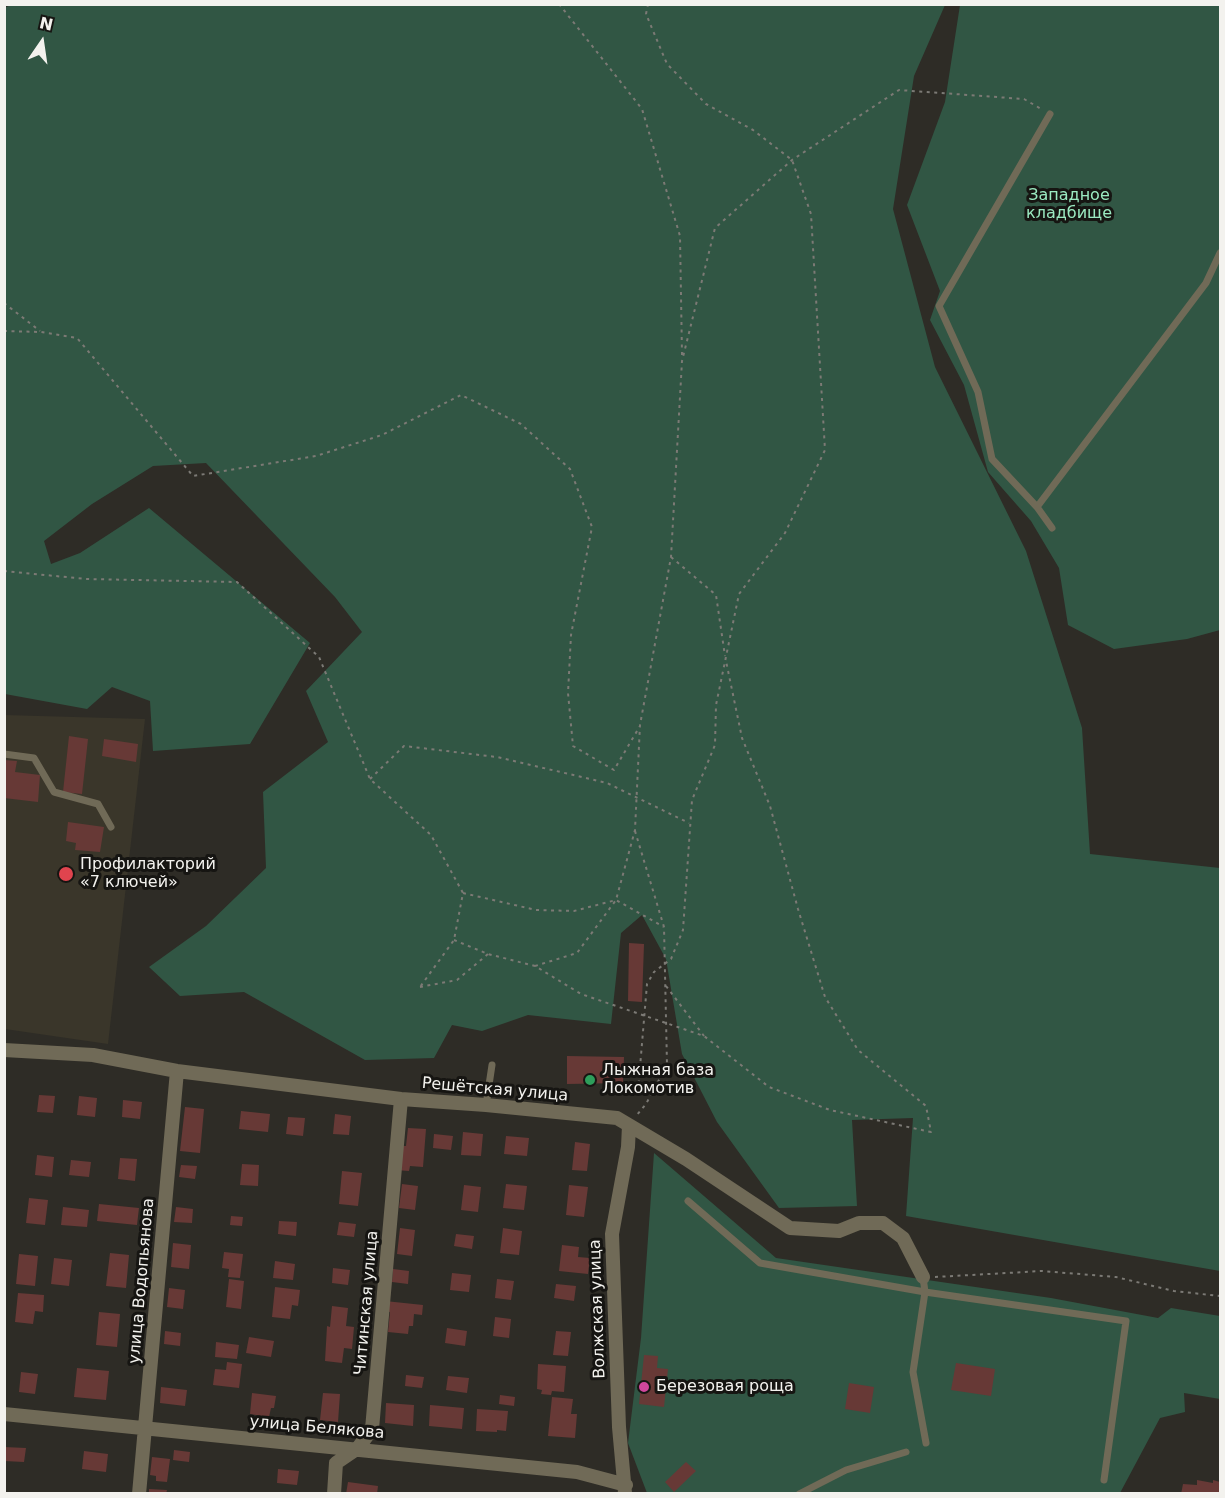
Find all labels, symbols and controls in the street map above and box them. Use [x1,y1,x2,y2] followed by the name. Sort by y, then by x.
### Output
[12,12,72,72] north arrow
[37,13,55,35] text: N
[1026,186,1112,224] park label: Западное кладбище
[80,855,216,893] place label: Профилакторий «7 ключей»
[57,865,75,883] marker: Профилакторий «7 ключей»
[602,1061,714,1099] place label: Лыжная база Локомотив
[583,1073,597,1087] marker: Лыжная база Локомотив
[421,1074,569,1106] street label: Решётская улица
[125,1197,159,1365] street label: улица Водопьянова
[351,1230,383,1376] street label: Читинская улица
[586,1239,610,1379] street label: Волжская улица
[656,1377,794,1397] place label: Березовая роща
[637,1380,651,1394] marker: Березовая роща
[249,1413,385,1443] street label: улица Белякова

